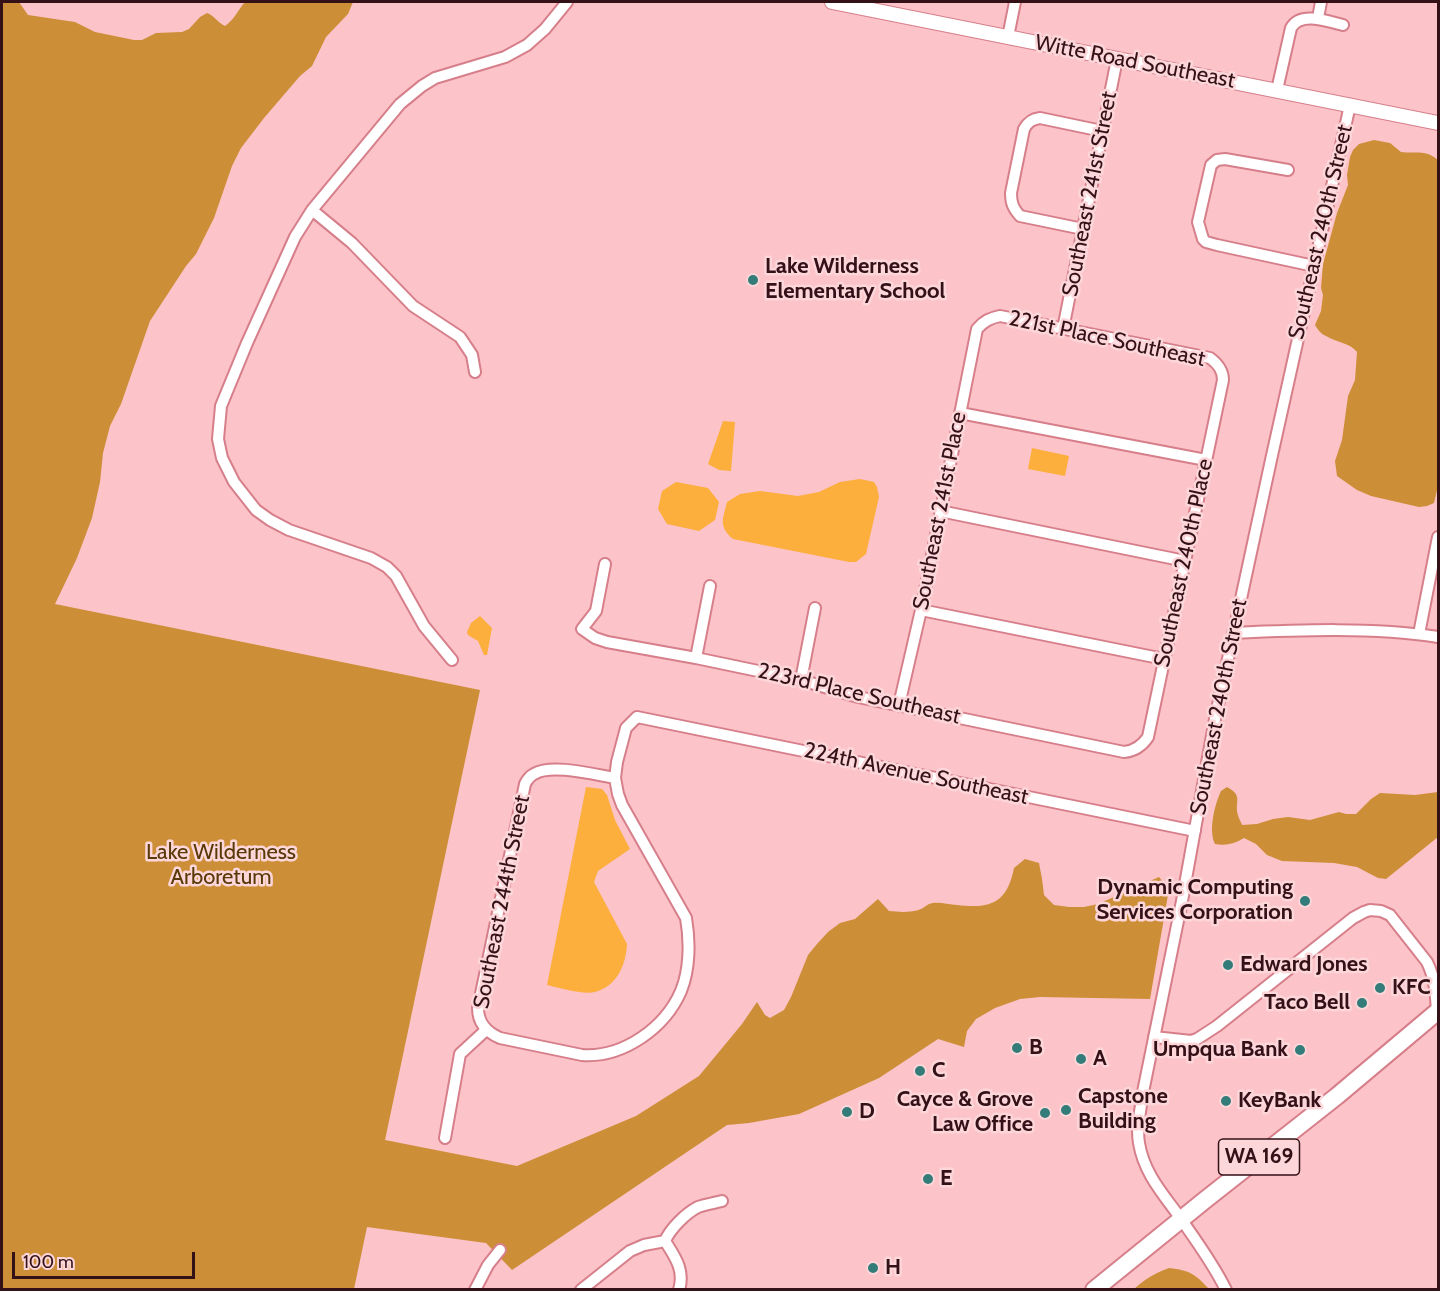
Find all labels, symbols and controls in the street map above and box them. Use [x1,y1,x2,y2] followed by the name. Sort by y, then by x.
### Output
[1033,30,1237,94] street label: Witte Road Southeast
[1057,89,1123,299] street label: Southeast 241st Street
[1283,122,1359,342] street label: Southeast 240th Street
[765,254,945,306] place label: Lake Wilderness Elementary School
[746,273,760,287] marker: Lake Wilderness Elementary School
[1006,305,1208,373] street label: 221st Place Southeast
[908,410,972,612] street label: Southeast 241st Place
[1149,456,1219,670] street label: Southeast 240th Place
[1185,597,1253,817] street label: Southeast 240th Street
[755,658,963,730] street label: 223rd Place Southeast
[801,737,1031,811] street label: 224th Avenue Southeast
[468,793,536,1011] street label: Southeast 244th Street
[146,840,296,891] park label: Lake Wilderness Arboretum
[1096,875,1293,926] place label: Dynamic Computing Services Corporation
[1298,894,1312,908] marker: Dynamic Computing Services Corporation
[1240,952,1367,978] place label: Edward Jones
[1221,958,1235,972] marker: Edward Jones
[1392,975,1431,1001] place label: KFC
[1373,981,1387,995] marker: KFC
[1264,990,1350,1016] place label: Taco Bell
[1355,996,1369,1010] marker: Taco Bell
[1029,1035,1043,1061] place label: B
[1153,1037,1288,1063] place label: Umpqua Bank
[1010,1041,1024,1055] marker: B
[1293,1043,1307,1057] marker: Umpqua Bank
[1093,1046,1107,1072] place label: A
[1074,1052,1088,1066] marker: A
[932,1058,945,1084] place label: C
[913,1064,927,1078] marker: C
[1078,1084,1168,1136] place label: Capstone Building
[897,1087,1033,1138] place label: Cayce & Grove Law Office
[1238,1088,1321,1114] place label: KeyBank
[1219,1094,1233,1108] marker: KeyBank
[859,1099,875,1125] place label: D
[1059,1103,1073,1117] marker: Capstone Building
[840,1105,854,1119] marker: D
[1038,1106,1052,1120] marker: Cayce & Grove Law Office
[1218,1139,1300,1175] road number: WA 169
[940,1166,952,1192] place label: E
[921,1172,935,1186] marker: E
[15,1240,198,1278] scale bar
[23,1251,74,1273] text: 100 m
[885,1255,901,1281] place label: H
[866,1261,880,1275] marker: H

